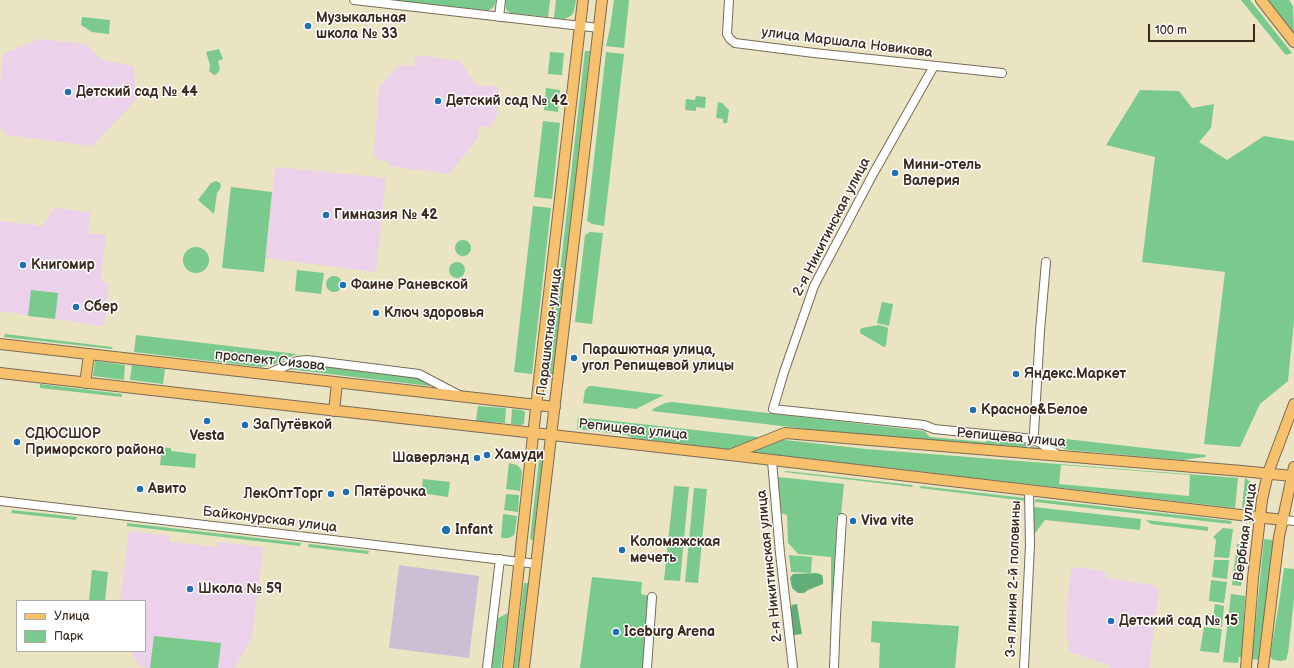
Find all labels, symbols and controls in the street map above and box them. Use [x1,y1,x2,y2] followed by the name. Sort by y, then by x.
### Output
[316,10,406,42] place label: Музыкальная школа № 33
[1150,16,1257,42] scale bar
[303,21,313,31] marker: Музыкальная школа № 33
[1155,23,1187,38] text: 100 m
[760,24,934,62] street label: улица Маршала Новикова
[76,84,198,100] place label: Детский сад № 44
[63,87,73,97] marker: Детский сад № 44
[446,93,568,109] place label: Детский сад № 42
[433,96,443,106] marker: Детский сад № 42
[790,155,874,299] street label: 2-я Никитинская улица
[903,157,981,190] place label: Мини-отель Валерия
[890,168,900,178] marker: Мини-отель Валерия
[334,207,438,223] place label: Гимназия № 42
[321,210,331,220] marker: Гимназия № 42
[31,257,95,273] place label: Книгомир
[18,260,28,270] marker: Книгомир
[534,267,566,397] street label: Парашютная улица
[351,277,468,293] place label: Фаине Раневской
[338,280,348,290] marker: Фаине Раневской
[84,299,118,315] place label: Сбер
[71,302,81,312] marker: Сбер
[384,305,484,321] place label: Ключ здоровья
[371,308,381,318] marker: Ключ здоровья
[582,342,734,374] place label: Парашютная улица, угол Репищевой улицы
[214,347,326,375] street label: проспект Сизова
[569,353,579,363] marker: Парашютная улица, угол Репищевой улицы
[1024,366,1126,382] place label: Яндекс.Маркет
[1011,369,1021,379] marker: Яндекс.Маркет
[981,402,1088,418] place label: Красное&Белое
[968,405,978,415] marker: Красное&Белое
[202,416,212,426] marker: Vesta
[577,416,689,444] street label: Репищева улица
[253,417,332,433] place label: ЗаПутёвкой
[240,420,250,430] marker: ЗаПутёвкой
[955,425,1067,451] street label: Репищева улица
[25,426,164,458] place label: СДЮСШОР Приморского района
[190,428,224,444] place label: Vesta
[12,437,22,447] marker: СДЮСШОР Приморского района
[495,447,544,463] place label: Хамуди
[392,450,469,466] place label: Шаверлэнд
[482,450,492,460] marker: Хамуди
[472,453,482,463] marker: Шаверлэнд
[148,481,186,497] place label: Авито
[1231,482,1261,582] street label: Вербная улица
[135,484,145,494] marker: Авито
[354,484,426,500] place label: Пятёрочка
[244,486,323,502] place label: ЛекОптТорг
[341,487,351,497] marker: Пятёрочка
[326,489,336,499] marker: ЛекОптТорг
[754,489,786,643] street label: 2-я Никитинская улица
[1003,500,1025,658] street label: 3-я линия 2-й половины
[202,503,338,537] street label: Байконурская улица
[861,513,914,529] place label: Viva vite
[848,516,858,526] marker: Viva vite
[455,522,493,538] place label: Infant
[440,524,452,536] marker: Infant
[630,534,720,566] place label: Коломяжская мечеть
[617,545,627,555] marker: Коломяжская мечеть
[198,581,282,597] place label: Школа № 59
[185,584,195,594] marker: Школа № 59
[16,600,146,652] legend
[54,609,90,624] text: Улица
[1119,613,1238,629] place label: Детский сад № 15
[1106,616,1116,626] marker: Детский сад № 15
[624,624,715,640] place label: Iceburg Arena
[611,627,621,637] marker: Iceburg Arena
[54,629,83,644] text: Парк

